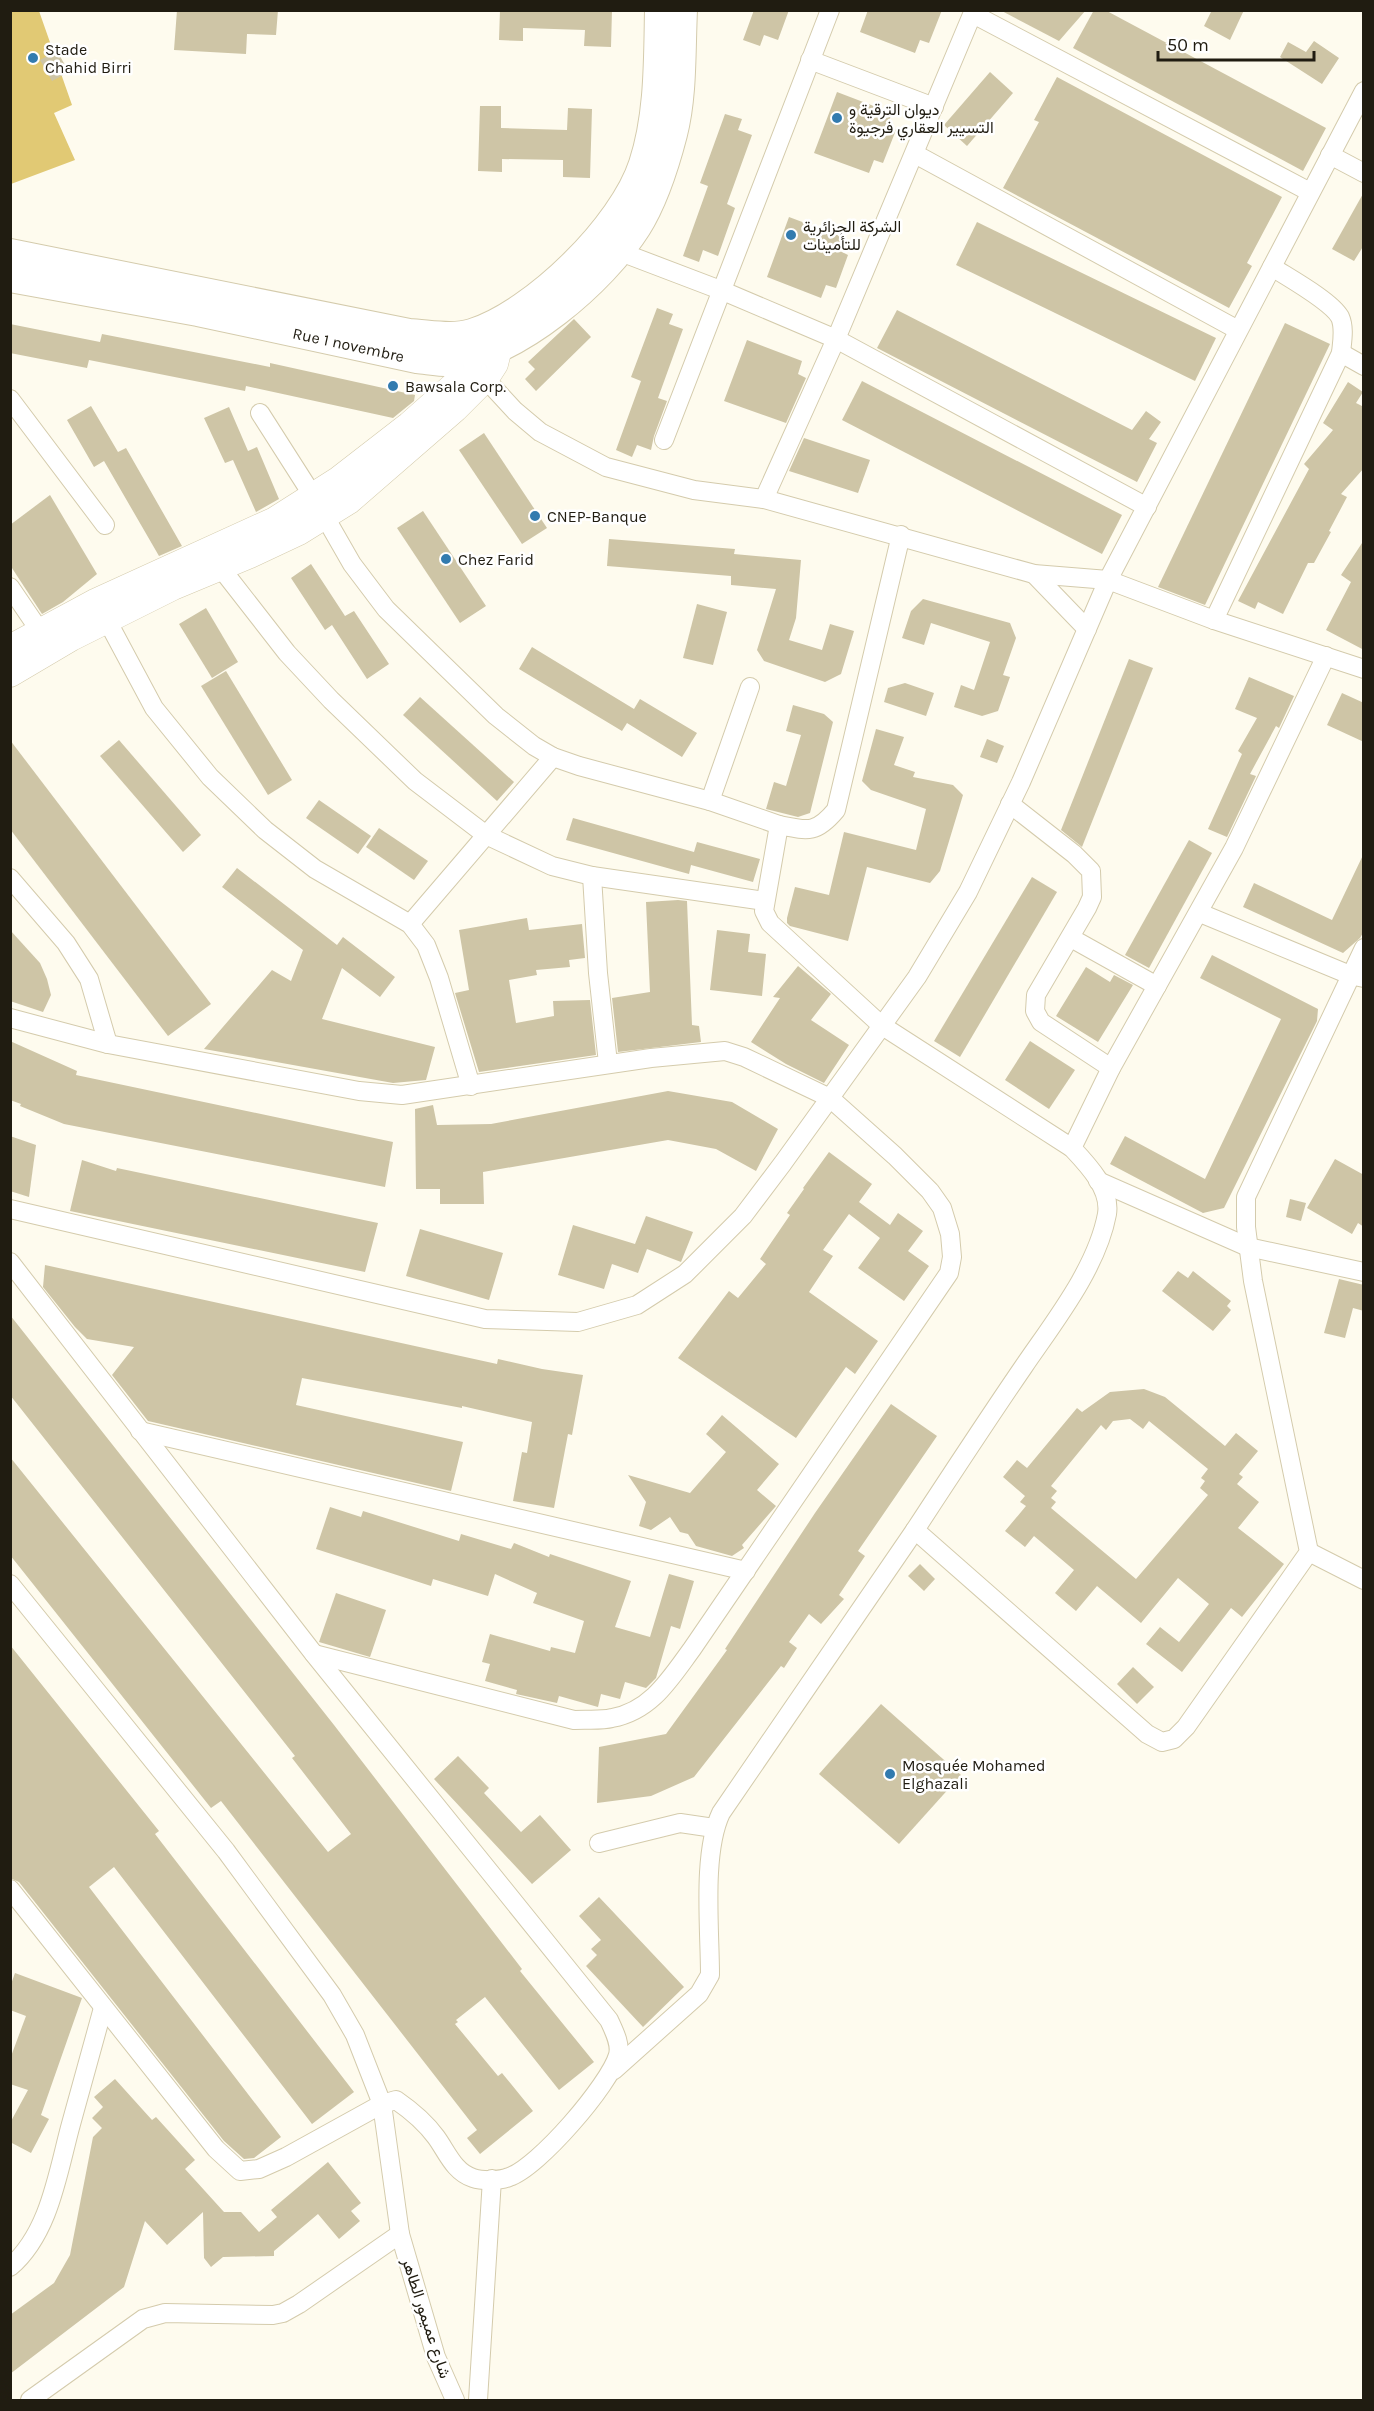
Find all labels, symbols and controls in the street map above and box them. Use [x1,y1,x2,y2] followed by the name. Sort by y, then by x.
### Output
[1158,24,1314,62] scale bar
[1167,34,1209,56] text: 50 m
[45,40,132,77] place label: Stade Chahid Birri
[26,51,40,65] marker: Stade Chahid Birri
[849,100,994,141] place label: ديوان الترقية و التسيير العقاري فرجيوة
[830,111,844,125] marker: ديوان الترقية و التسيير العقاري فرجيوة
[803,217,901,254] place label: الشركة الجزائرية للتأمينات
[784,228,798,242] marker: الشركة الجزائرية للتأمينات
[291,324,406,366] street label: Rue 1 novembre
[405,377,506,396] place label: Bawsala Corp.
[386,379,400,393] marker: Bawsala Corp.
[547,507,647,526] place label: CNEP-Banque
[528,509,542,523] marker: CNEP-Banque
[458,550,534,569] place label: Chez Farid
[439,552,453,566] marker: Chez Farid
[902,1756,1045,1793] place label: Mosquée Mohamed Elghazali
[883,1767,897,1781] marker: Mosquée Mohamed Elghazali
[396,2255,455,2381] street label: شارع عميمور الطاهر

